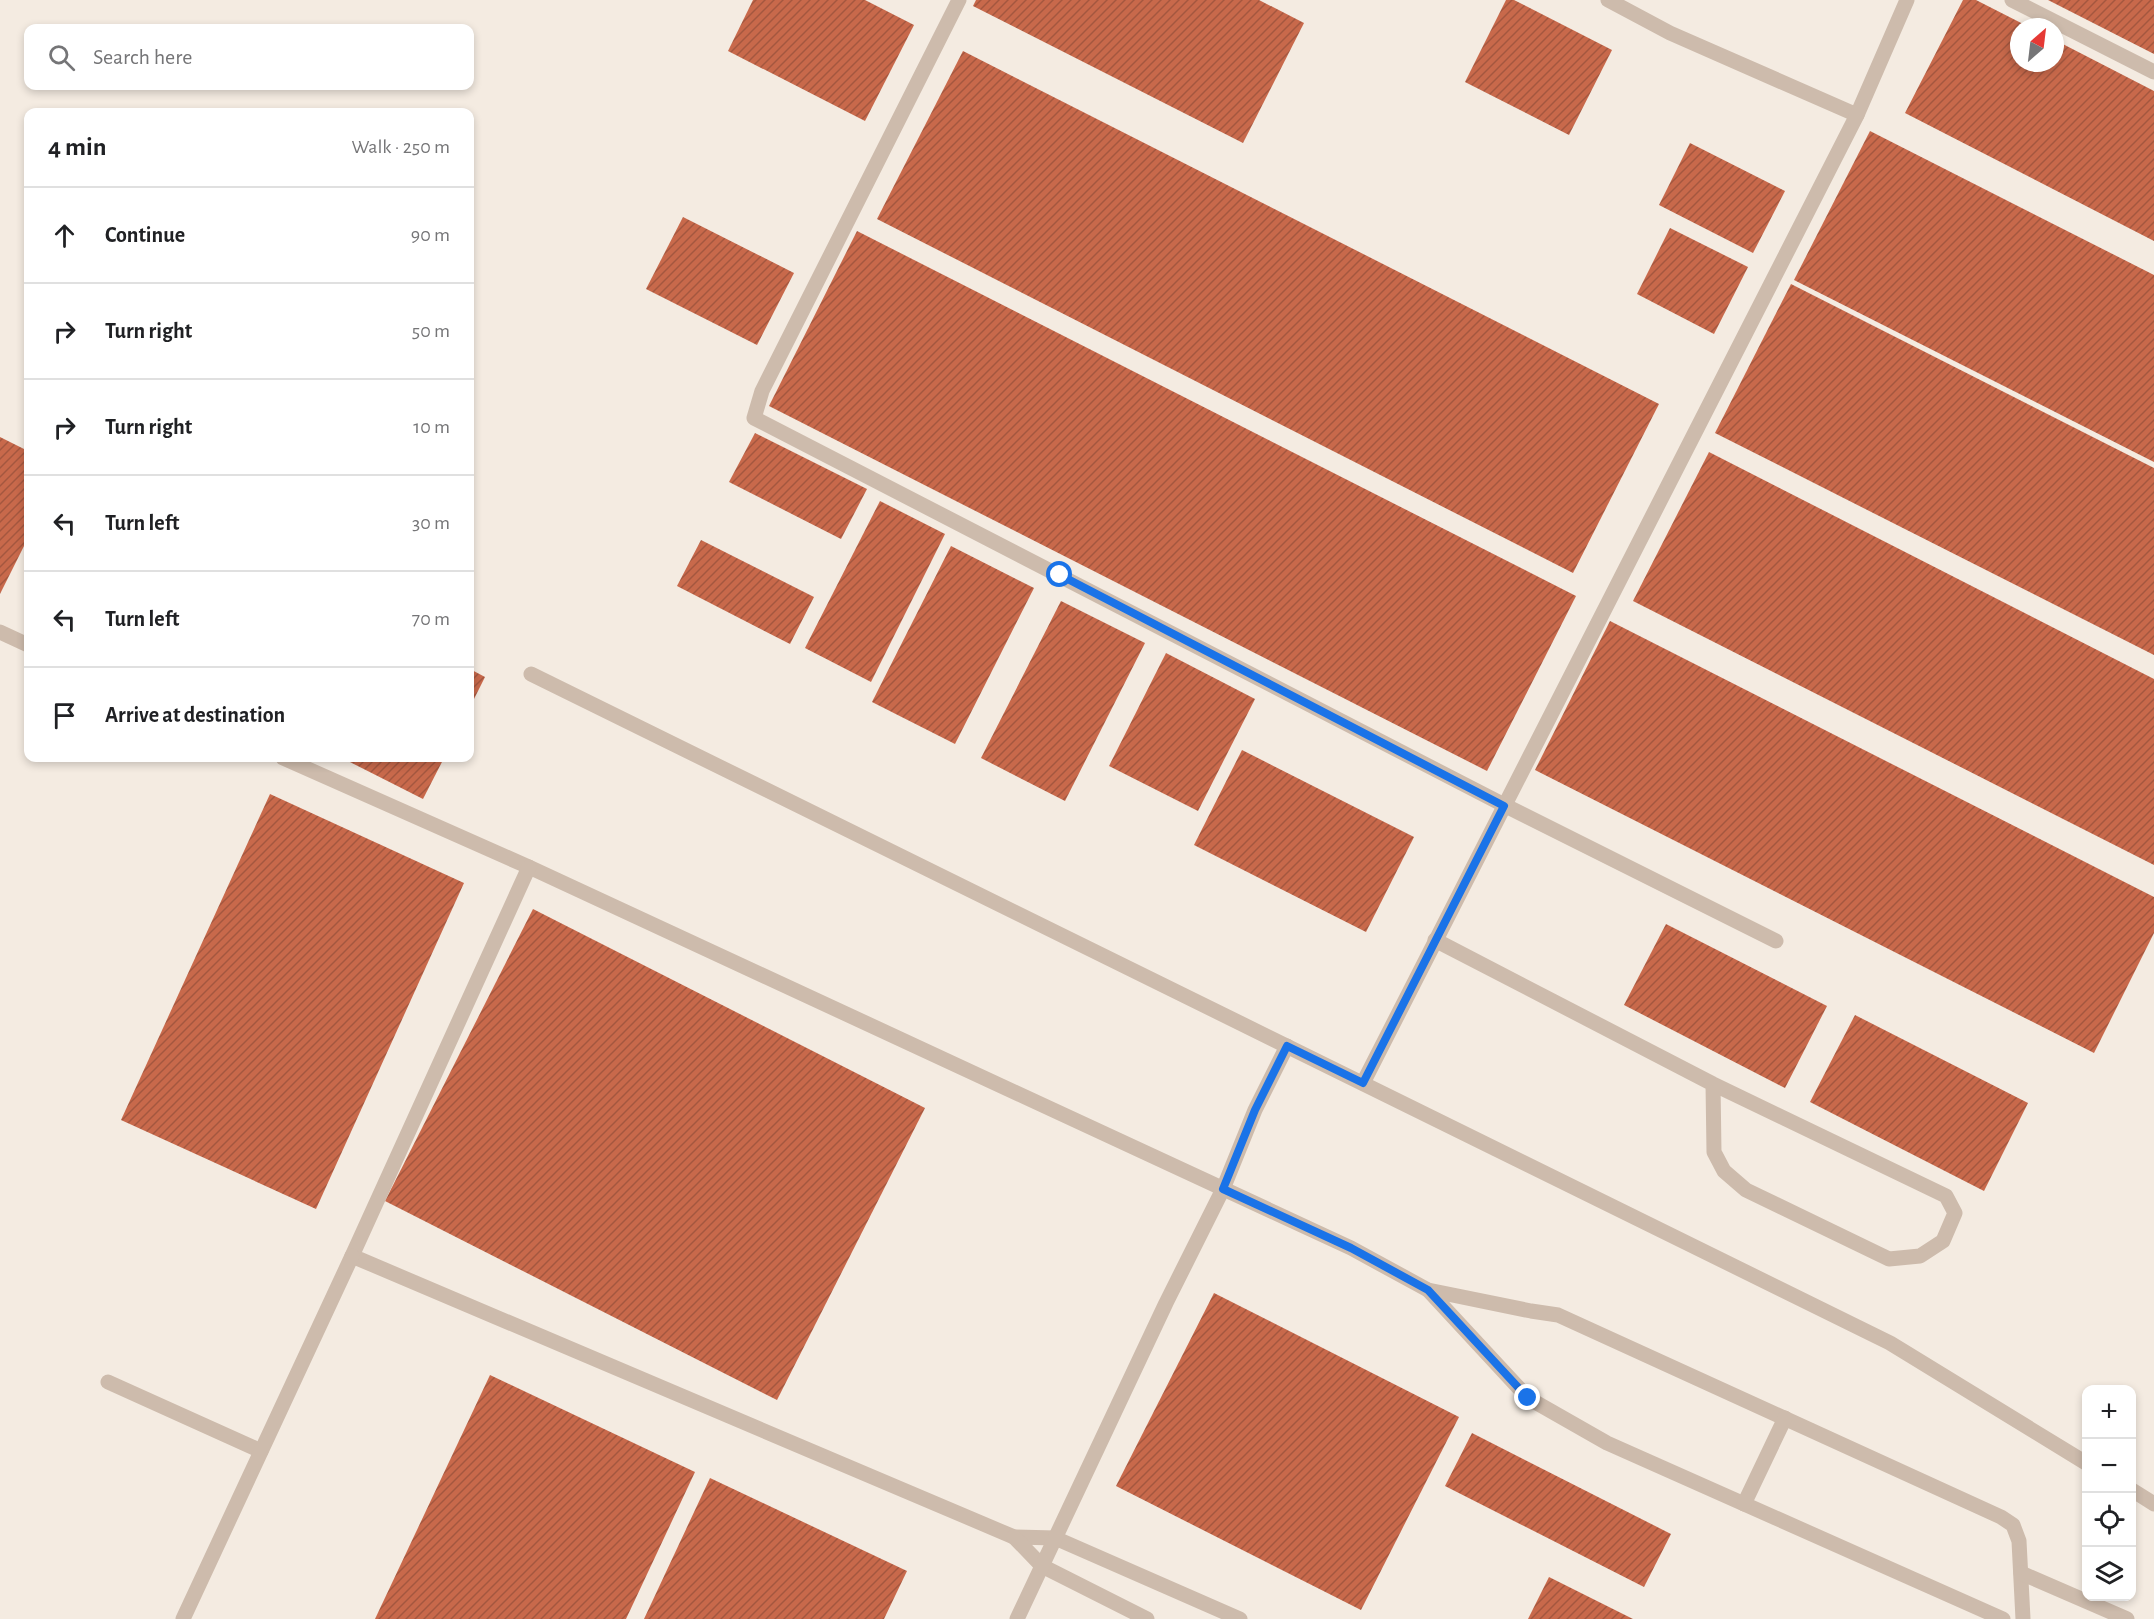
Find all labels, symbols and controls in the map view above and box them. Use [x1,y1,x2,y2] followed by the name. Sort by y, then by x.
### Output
[2010,18,2064,72] north arrow
[24,24,474,90] search box
[45,41,78,74] icon: search
[93,46,192,68] text: Search here
[48,134,107,160] text: 4 min
[351,137,450,157] text: Walk · 250 m
[48,219,81,252] icon: ahead
[105,224,185,246] text: Continue
[411,225,450,245] text: 90 m
[48,315,81,348] icon: right
[105,320,192,342] text: Turn right
[412,321,450,341] text: 50 m
[48,411,81,444] icon: right
[105,416,192,438] text: Turn right
[413,417,450,437] text: 10 m
[48,507,81,540] icon: left
[105,512,179,534] text: Turn left
[412,513,450,533] text: 30 m
[1046,561,1072,587] route start
[48,603,81,636] icon: left
[105,608,179,630] text: Turn left
[412,609,450,629] text: 70 m
[48,699,81,732] icon: arrive
[105,704,285,726] text: Arrive at destination
[1514,1384,1540,1410] route end
[2082,1385,2136,1601] map controls
[2082,1385,2136,1439] button: +
[2082,1439,2136,1493] button: −
[2082,1493,2136,1547] button: locate
[2082,1547,2136,1601] button: layers

